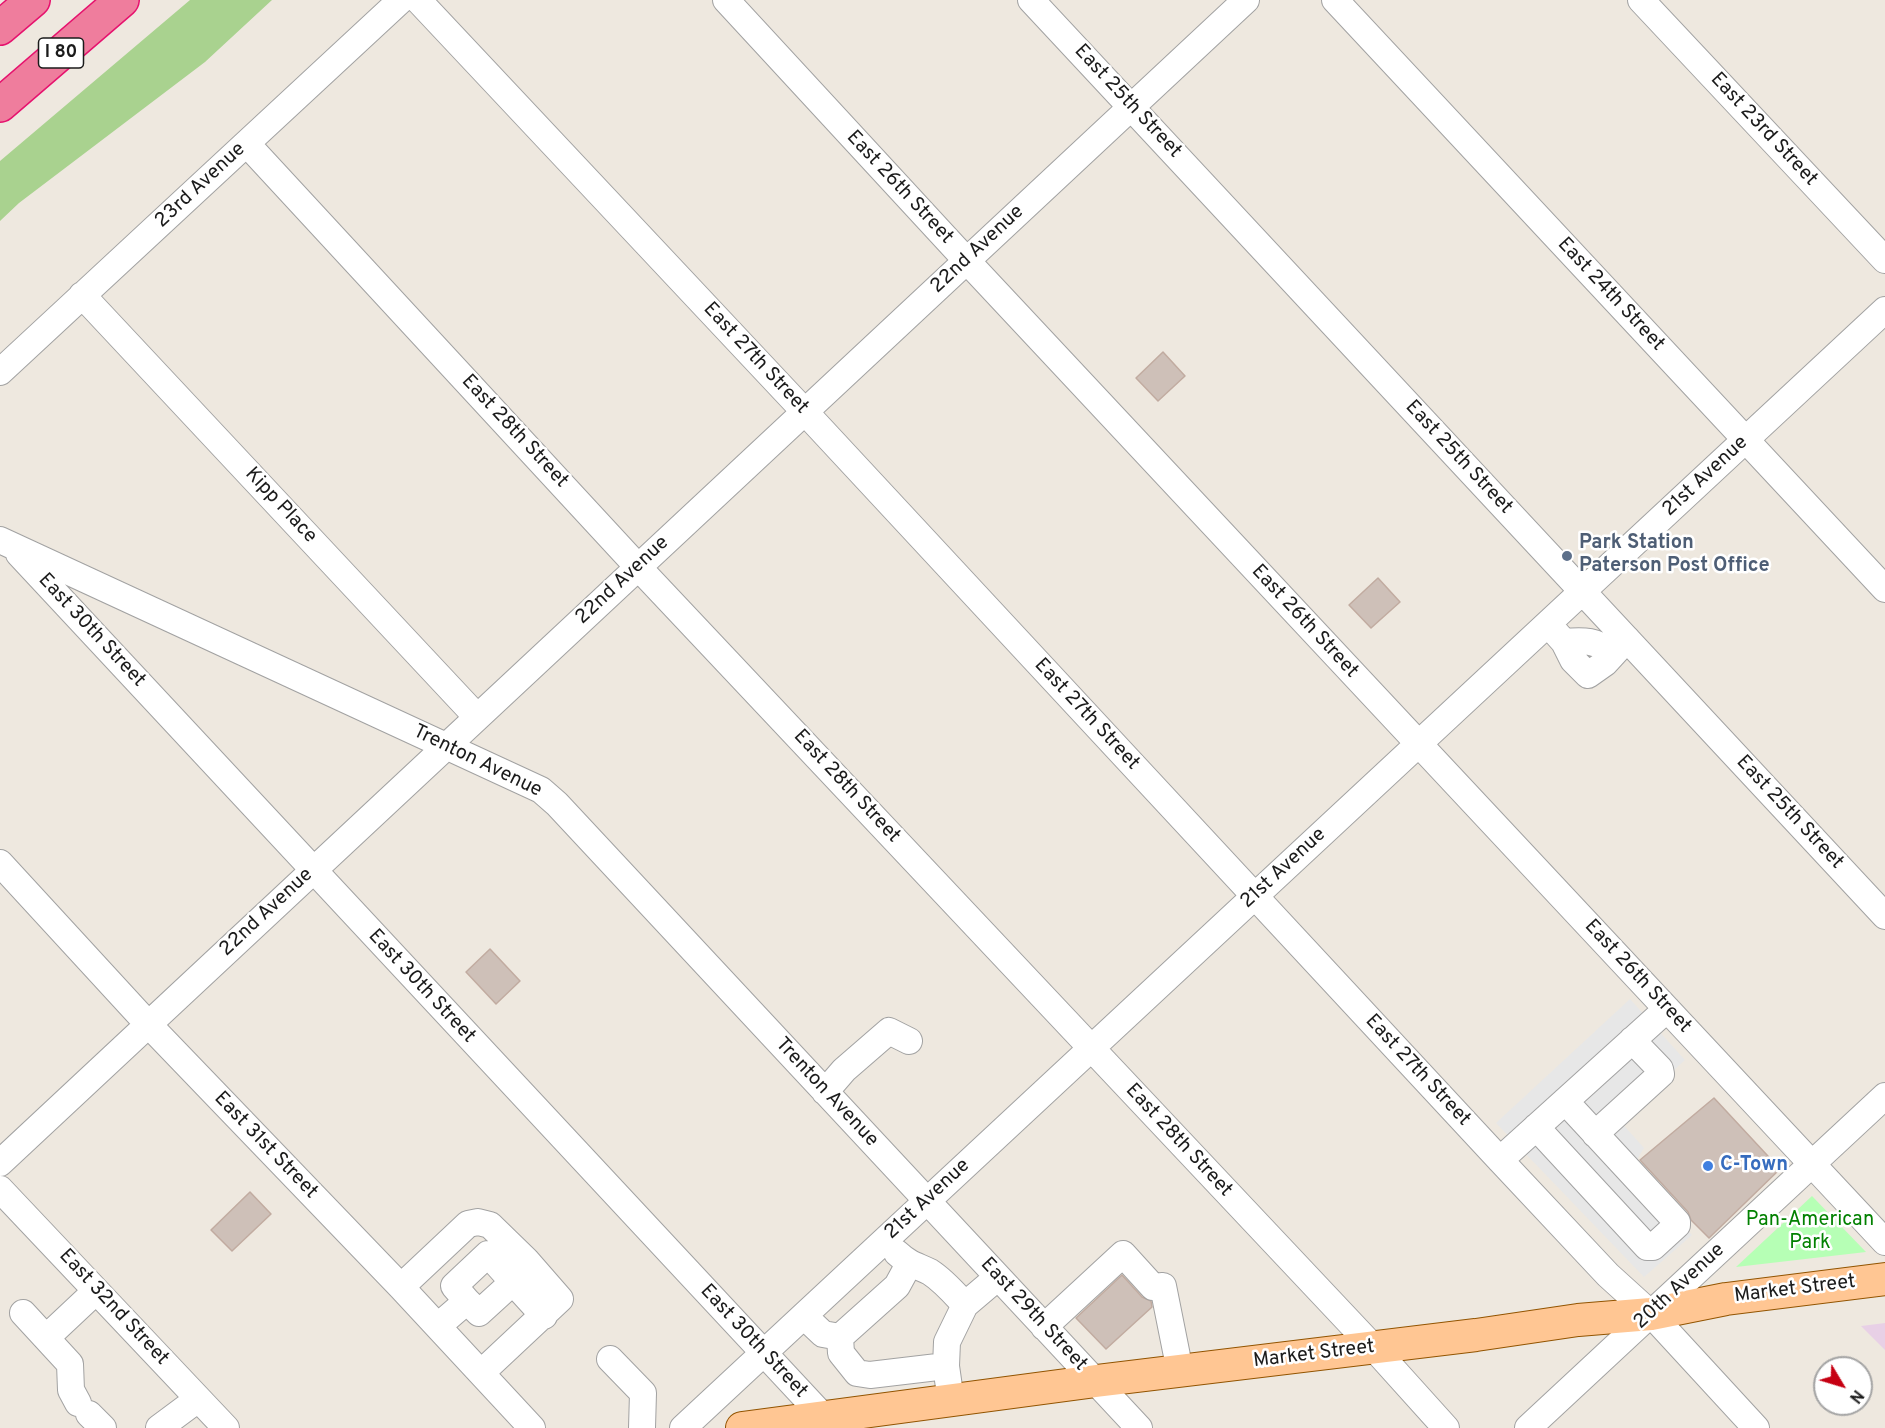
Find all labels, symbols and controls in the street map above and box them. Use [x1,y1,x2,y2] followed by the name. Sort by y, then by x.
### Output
[38,38,84,68] road number: I 80
[1068,40,1186,164] street label: East 25th Street
[1704,68,1822,192] street label: East 23rd Street
[840,126,958,250] street label: East 26th Street
[151,138,251,234] street label: 23rd Avenue
[926,201,1030,299] street label: 22nd Avenue
[1551,233,1669,357] street label: East 24th Street
[697,298,813,420] street label: East 27th Street
[455,370,573,494] street label: East 28th Street
[1399,396,1517,520] street label: East 25th Street
[1658,432,1754,522] street label: 21st Avenue
[239,463,321,549] street label: Kipp Place
[571,532,675,630] street label: 22nd Avenue
[1579,532,1770,579] place label: Park Station Paterson Post Office
[1560,549,1574,563] marker: Park Station Paterson Post Office
[1245,560,1363,684] street label: East 26th Street
[32,569,150,693] street label: East 30th Street
[1028,654,1144,776] street label: East 27th Street
[409,720,545,804] street label: Trenton Avenue
[787,725,905,849] street label: East 28th Street
[1730,751,1848,875] street label: East 25th Street
[1236,824,1332,914] street label: 21st Avenue
[215,864,319,962] street label: 22nd Avenue
[1578,915,1696,1039] street label: East 26th Street
[362,925,480,1049] street label: East 30th Street
[1359,1010,1475,1132] street label: East 27th Street
[769,1033,883,1153] street label: Trenton Avenue
[1119,1079,1237,1203] street label: East 28th Street
[208,1088,322,1204] street label: East 31st Street
[1720,1154,1788,1178] place label: C-Town
[880,1155,976,1245] street label: 21st Avenue
[1701,1159,1715,1173] marker: C-Town
[1746,1209,1874,1256] park label: Pan-American Park
[1630,1239,1730,1335] street label: 20th Avenue
[53,1245,173,1371] street label: East 32nd Street
[974,1253,1092,1377] street label: East 29th Street
[1733,1271,1857,1309] street label: Market Street
[694,1280,812,1404] street label: East 30th Street
[1252,1336,1376,1374] street label: Market Street
[1813,1356,1873,1416] north arrow
[1844,1385,1867,1407] text: N

